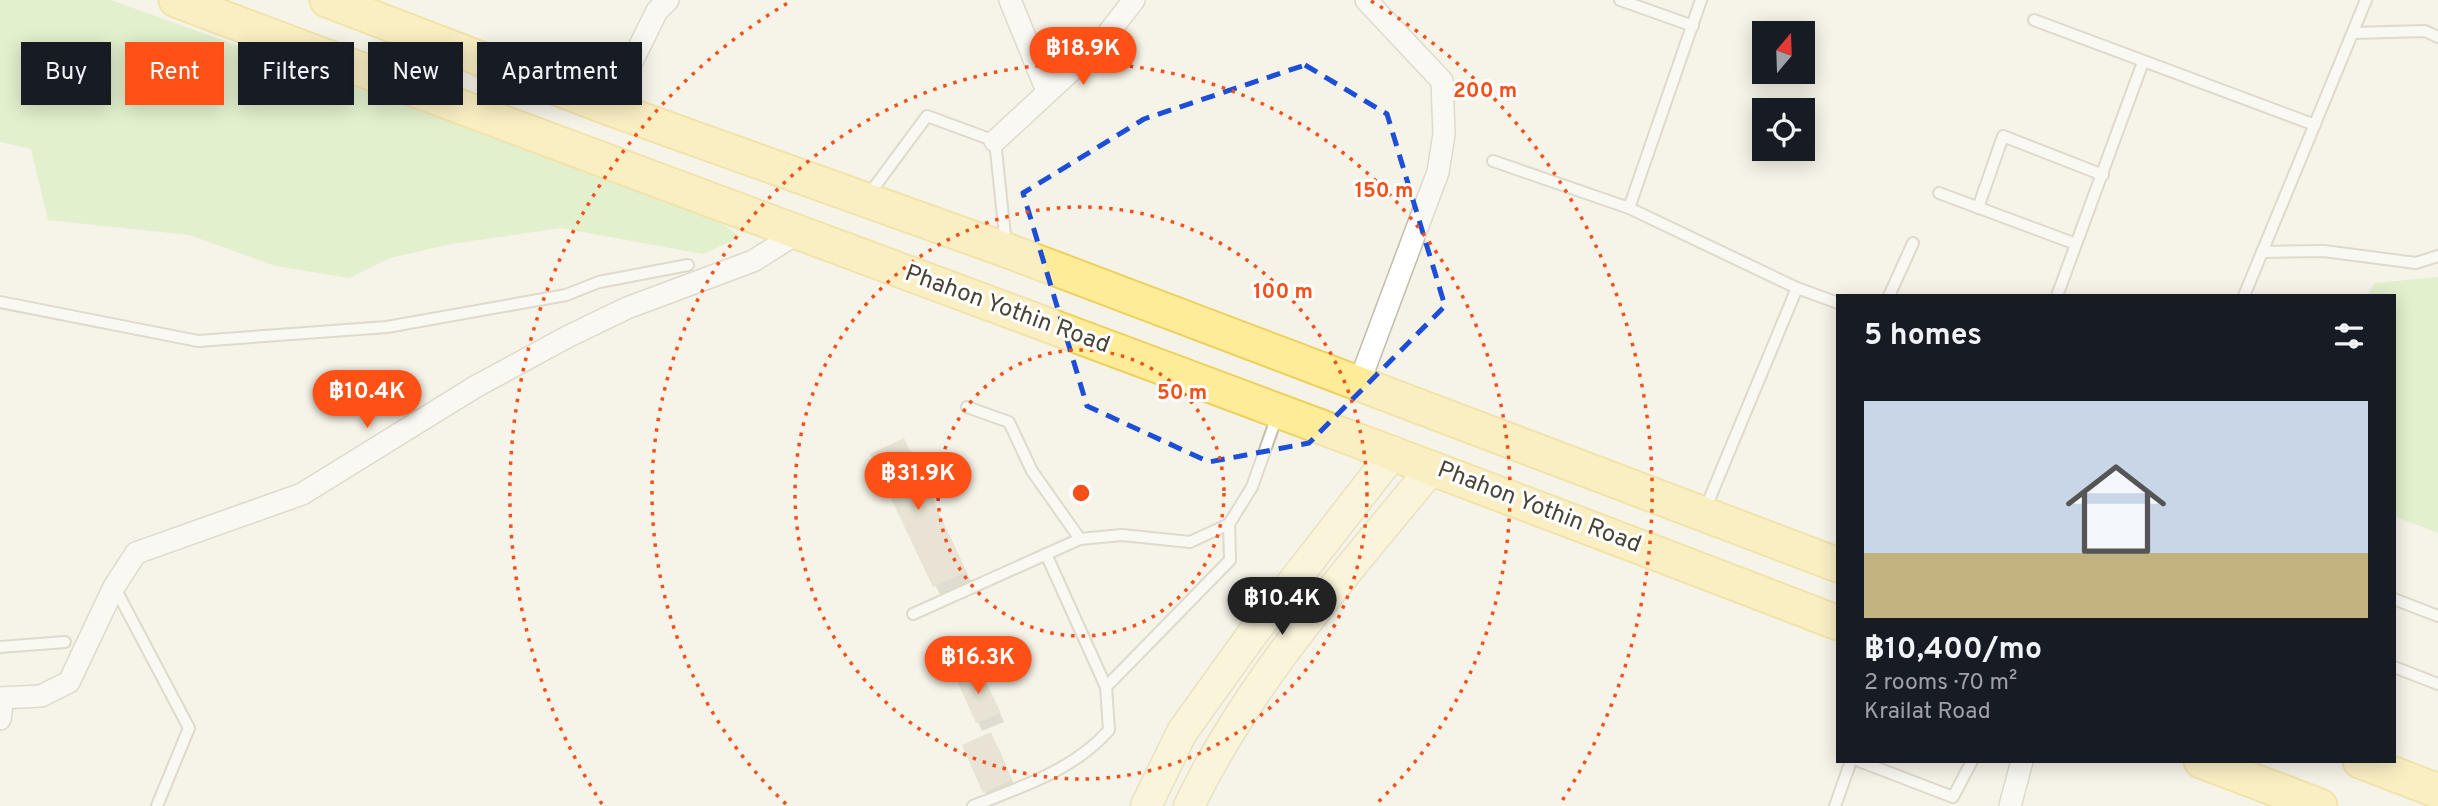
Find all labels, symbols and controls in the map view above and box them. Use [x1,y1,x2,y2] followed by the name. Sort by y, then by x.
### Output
[1752,21,1815,84] north arrow
[1752,21,1815,161] map controls
[1026,28,1140,87] pin: ฿18.9K
[1045,35,1121,64] text: ฿18.9K
[21,42,111,105] chip: Buy
[125,42,224,105] chip: Rent
[238,42,354,105] chip: Filters
[368,42,463,105] chip: New
[477,42,642,105] chip: Apartment
[1453,78,1517,105] text: 200 m
[1752,98,1815,161] button: locate
[1355,178,1413,205] text: 150 m
[900,259,1114,361] street label: Phahon Yothin Road
[1253,279,1313,306] text: 100 m
[2330,317,2368,355] icon: filters
[1864,318,1982,355] text: 5 homes
[310,370,424,430] pin: ฿10.4K
[329,378,405,407] text: ฿10.4K
[1157,380,1207,407] text: 50 m
[2053,446,2179,572] icon: home
[861,452,975,512] pin: ฿31.9K
[1433,455,1645,561] street label: Phahon Yothin Road
[881,460,955,489] text: ฿31.9K
[1069,481,1093,505] centre of rings
[1225,578,1339,637] pin: ฿10.4K
[1244,585,1320,614] text: ฿10.4K
[1864,632,2042,669] text: ฿10,400/mo
[921,636,1035,696] pin: ฿16.3K
[941,644,1015,673] text: ฿16.3K
[1864,669,2017,698] text: 2 rooms · 70 m²
[1864,698,1991,727] text: Krailat Road

